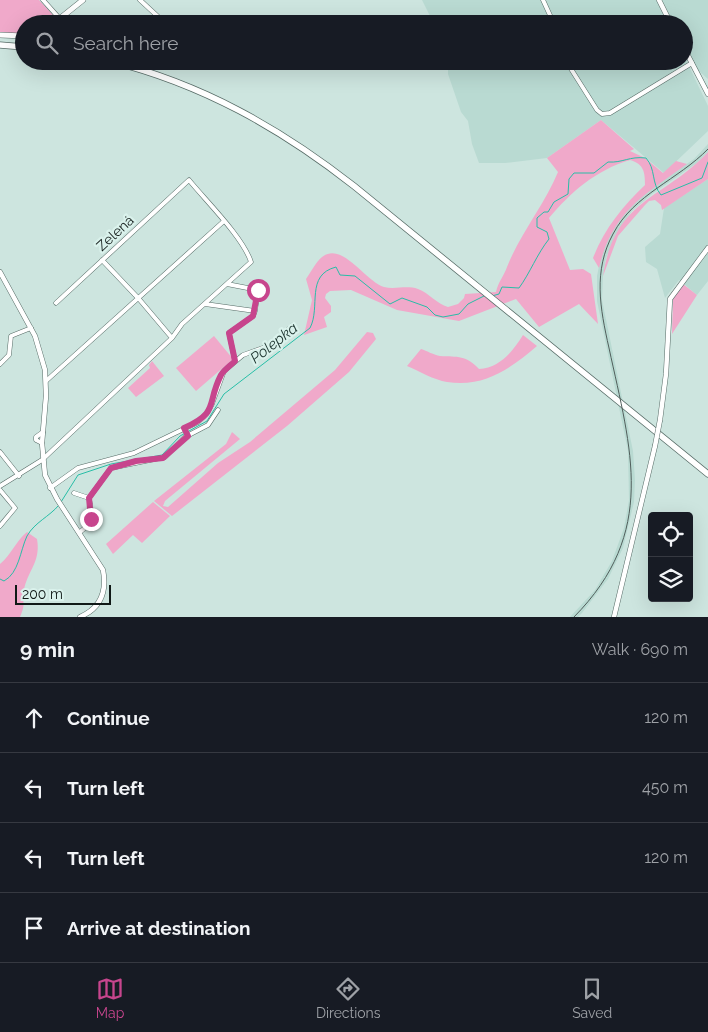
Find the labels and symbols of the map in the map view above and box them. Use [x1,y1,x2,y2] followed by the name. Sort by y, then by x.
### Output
[93,212,137,254] street label: Zelená
[247,279,270,302] route start
[247,319,301,367] water label: Polepka
[80,508,103,531] route end
[15,582,111,605] scale bar

